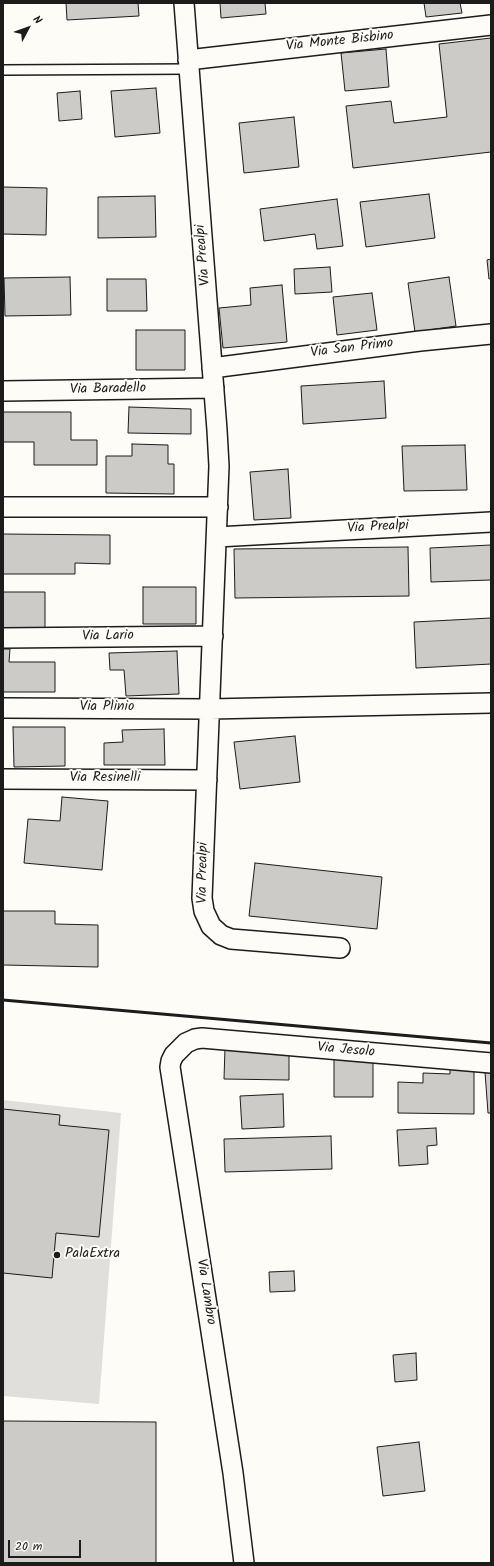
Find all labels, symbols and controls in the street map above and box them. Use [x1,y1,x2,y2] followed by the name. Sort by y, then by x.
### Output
[8,8,48,48] north arrow
[28,12,46,29] text: N
[285,28,395,56] street label: Via Monte Bisbino
[193,224,215,286] street label: Via Prealpi
[310,336,394,362] street label: Via San Primo
[70,381,146,399] street label: Via Baradello
[347,518,409,538] street label: Via Prealpi
[82,628,134,646] street label: Via Lario
[80,700,134,716] street label: Via Plinio
[70,771,140,787] street label: Via Resinelli
[195,842,213,904] street label: Via Prealpi
[316,1040,376,1062] street label: Via Jesolo
[65,1247,120,1263] place label: PalaExtra
[52,1250,62,1260] marker: PalaExtra
[191,1258,219,1326] street label: Via Lambro
[10,1532,83,1558] scale bar
[15,1537,42,1556] text: 20 m

